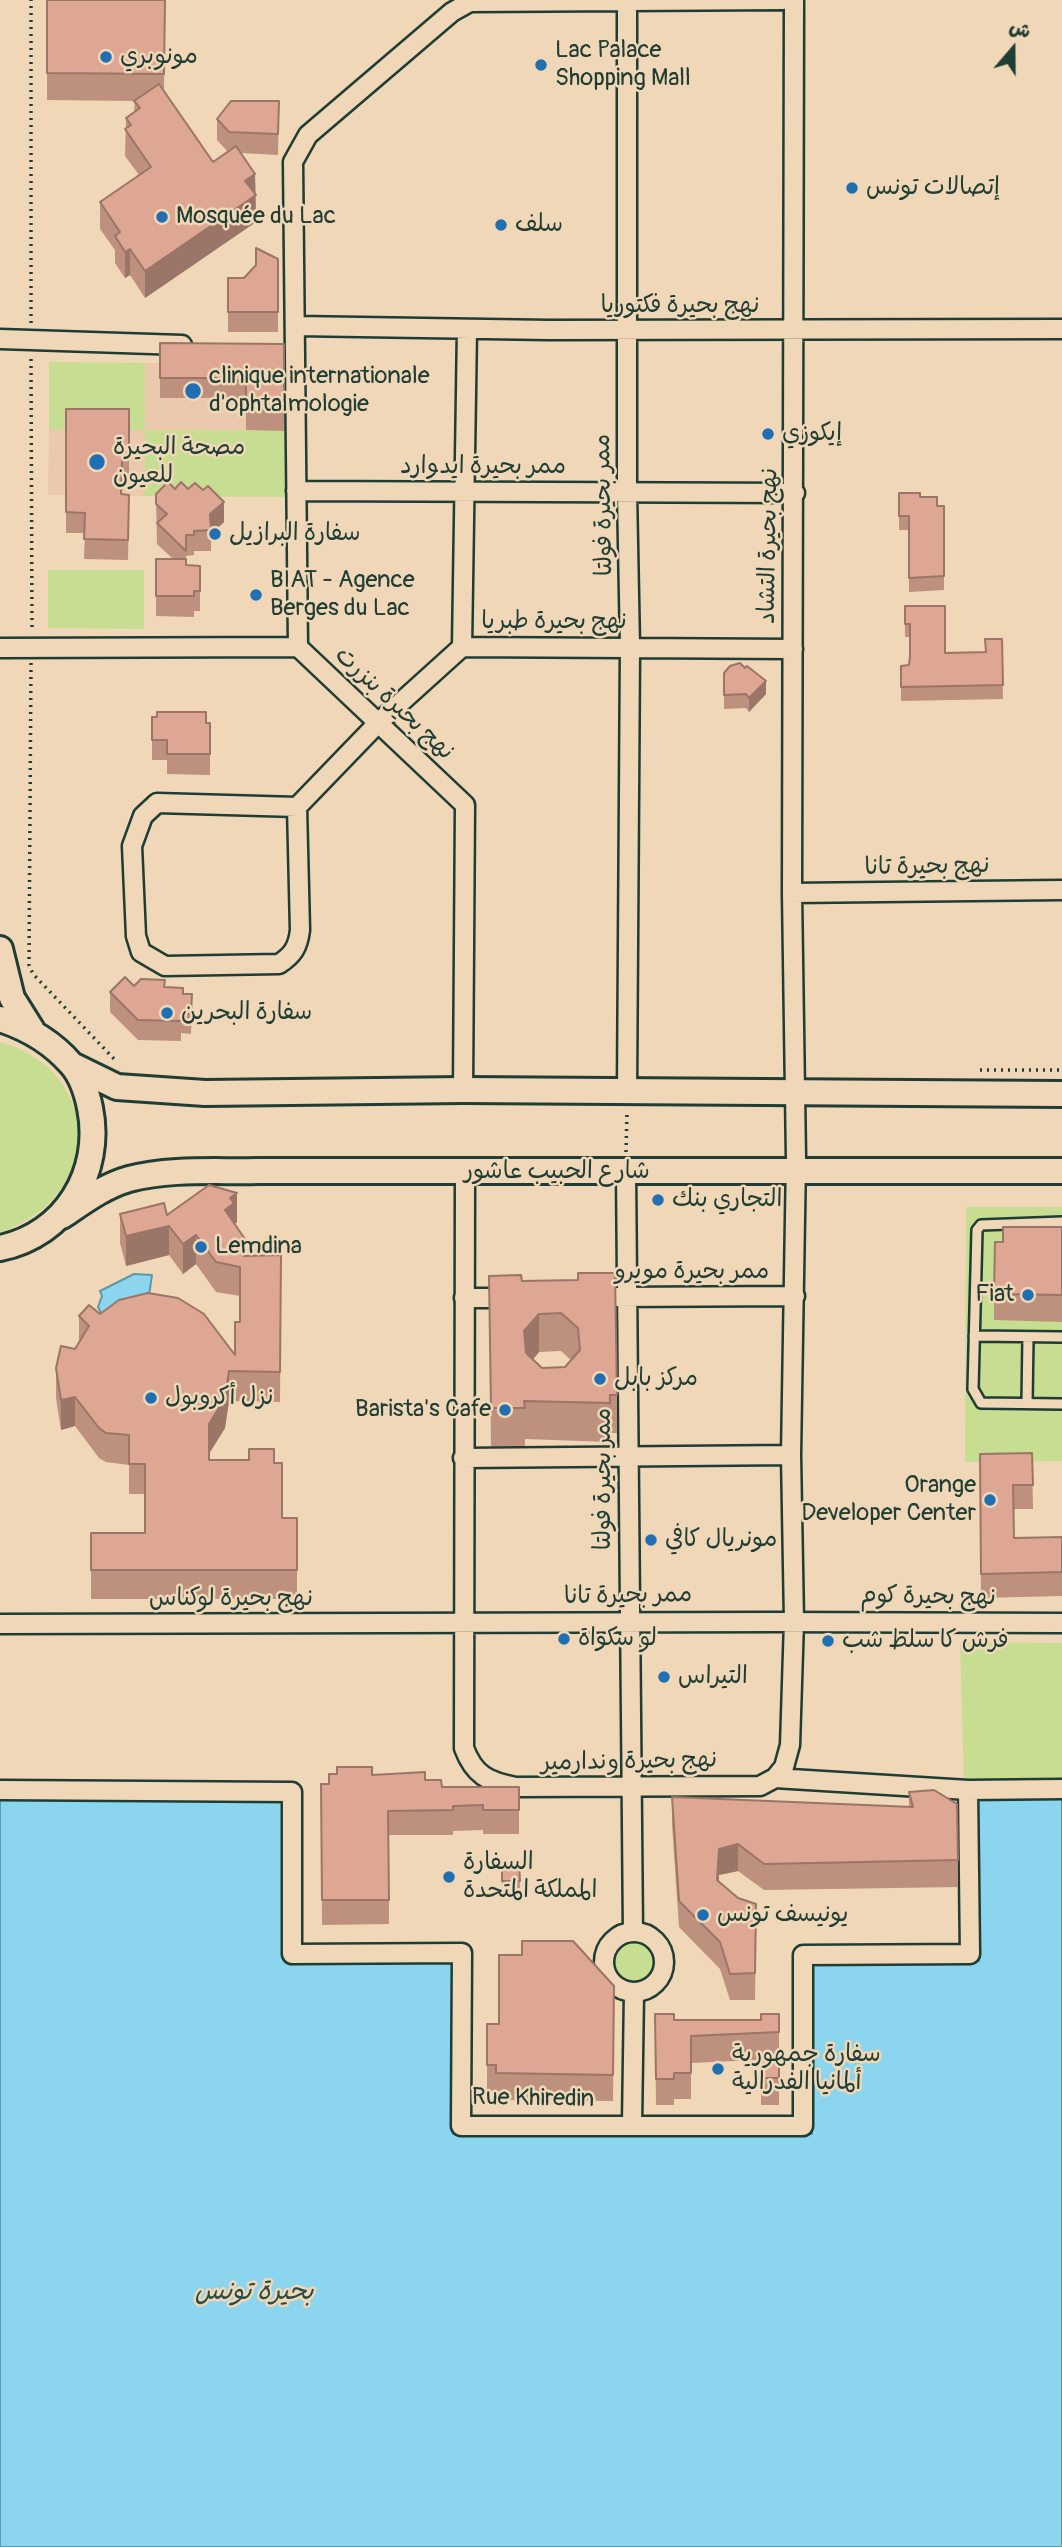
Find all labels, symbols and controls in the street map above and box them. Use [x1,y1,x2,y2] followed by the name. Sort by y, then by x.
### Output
[978,14,1048,84] north arrow
[1006,14,1034,44] text: ش
[555,37,691,93] place label: Lac Palace Shopping Mall
[120,43,198,71] place label: مونوبري
[98,49,114,65] marker: مونوبري
[533,57,549,73] marker: Lac Palace Shopping Mall
[866,174,1000,202] place label: إتصالات تونس
[844,180,860,196] marker: إتصالات تونس
[176,203,336,231] place label: Mosquée du Lac
[154,209,170,225] marker: Mosquée du Lac
[515,211,563,239] place label: سلف
[493,217,509,233] marker: سلف
[600,292,760,320] street label: نهج بحيرة فكتوريا
[209,363,429,419] place label: clinique internationale d'ophtalmologie
[183,381,203,401] marker: clinique internationale d'ophtalmologie
[782,420,842,448] place label: إيكوزي
[760,426,776,442] marker: إيكوزي
[113,434,245,490] place label: مصحة البحيرة للعيون
[588,434,620,576] street label: ممر بحيرة فولتا
[87,452,107,472] marker: مصحة البحيرة للعيون
[400,453,566,481] street label: ممر بحيرة ايدوارد
[753,468,785,624] street label: نهج بحيرة التشاد
[229,520,361,548] place label: سفارة البرازيل
[207,526,223,542] marker: سفارة البرازيل
[270,567,415,623] place label: BIAT - Agence Berges du Lac
[248,587,264,603] marker: BIAT - Agence Berges du Lac
[481,608,627,636] street label: نهج بحيرة طبريا
[328,641,460,767] street label: نهج بحيرة بنزرت
[864,852,990,882] street label: نهج بحيرة تانا
[181,999,312,1027] place label: سفارة البحرين
[159,1005,175,1021] marker: سفارة البحرين
[464,1158,650,1186] street label: شارع الحبيب عاشور
[672,1186,782,1214] place label: التجاري بنك
[650,1192,666,1208] marker: التجاري بنك
[215,1233,302,1261] place label: Lemdina
[193,1239,209,1255] marker: Lemdina
[615,1258,769,1286] street label: ممر بحيرة مويرو
[975,1281,1014,1309] place label: Fiat
[1020,1287,1036,1303] marker: Fiat
[614,1365,698,1393] place label: مركز بابل
[592,1371,608,1387] marker: مركز بابل
[165,1384,273,1412] place label: نزل أكروبول
[143,1390,159,1406] marker: نزل أكروبول
[355,1396,491,1424] place label: Barista's Cafe
[497,1402,513,1418] marker: Barista's Cafe
[590,1408,618,1550] street label: ممر بحيرة فولتا
[801,1472,976,1528] place label: Orange Developer Center
[982,1492,998,1508] marker: Orange Developer Center
[665,1526,777,1554] place label: مونريال كافي
[643,1532,659,1548] marker: مونريال كافي
[564,1580,692,1612] street label: ممر بحيرة تانا
[860,1581,996,1613] street label: نهج بحيرة كوم
[149,1585,313,1613] street label: نهج بحيرة لوكناس
[578,1625,657,1653] place label: لو سكواة
[842,1627,1009,1655] place label: فرش كا سلط شب
[556,1631,572,1647] marker: لو سكواة
[820,1633,836,1649] marker: فرش كا سلط شب
[678,1663,748,1691] place label: التيراس
[656,1669,672,1685] marker: التيراس
[541,1746,717,1778] street label: نهج بحيرة وندارمير
[463,1849,597,1905] place label: السفارة المملكة المتحدة
[441,1869,457,1885] marker: السفارة المملكة المتحدة
[717,1901,848,1929] place label: يونيسف تونس
[695,1907,711,1923] marker: يونيسف تونس
[732,2041,881,2097] place label: سفارة جمهورية ألمانيا الفدرالية
[710,2061,726,2077] marker: سفارة جمهورية ألمانيا الفدرالية
[471,2084,595,2114] street label: Rue Khiredin
[195,2276,313,2308] water label: بحيرة تونس

